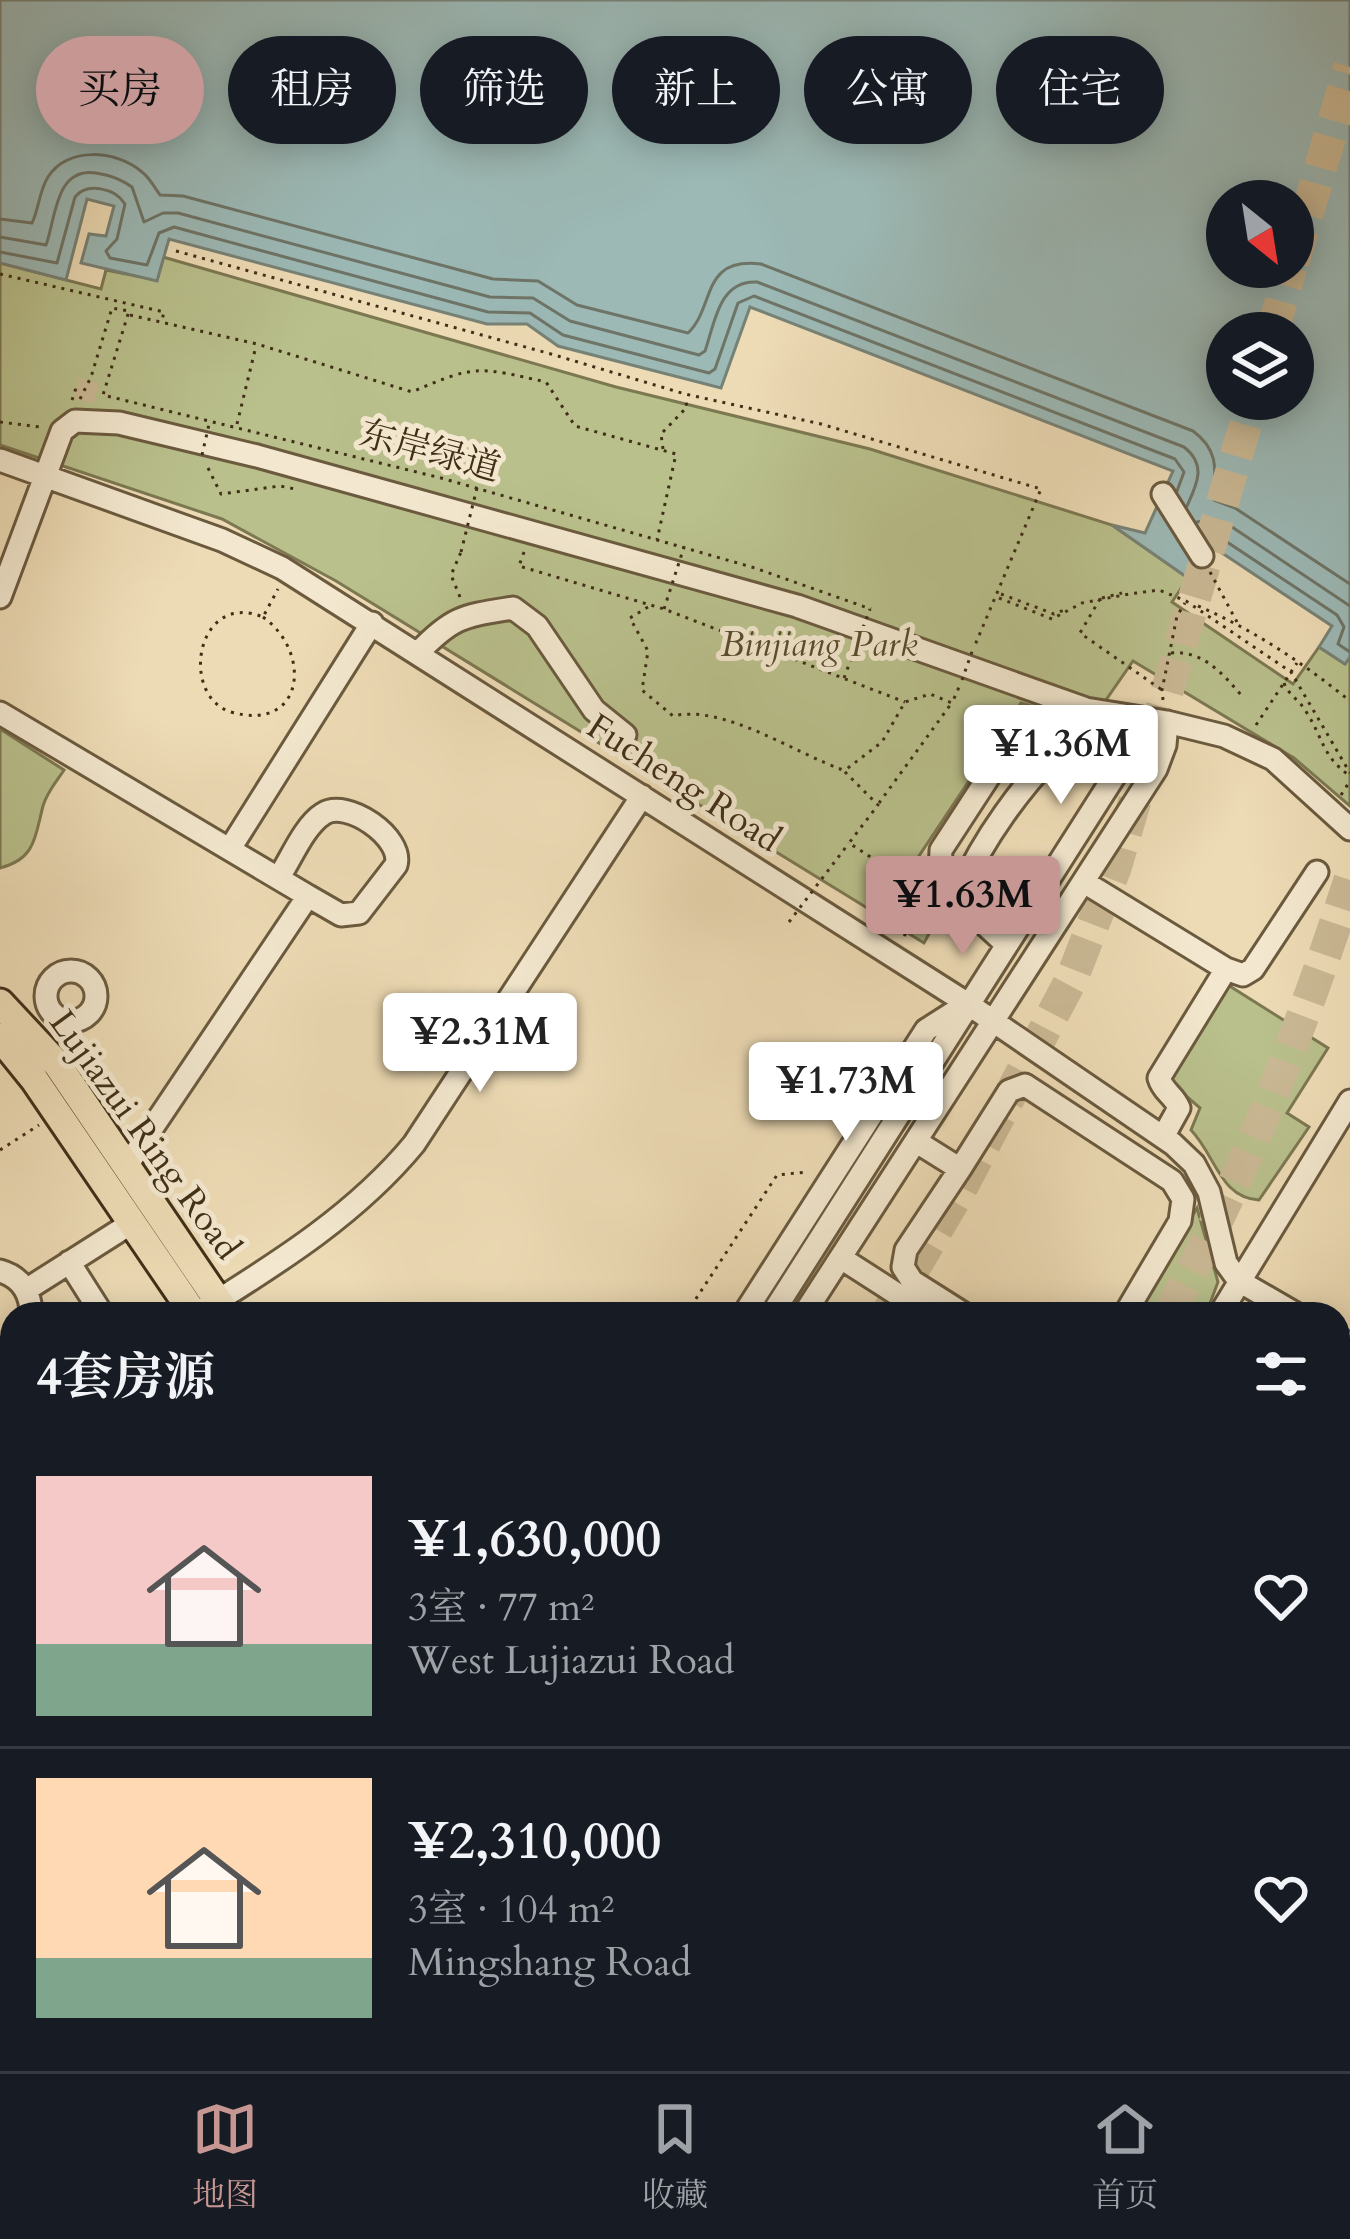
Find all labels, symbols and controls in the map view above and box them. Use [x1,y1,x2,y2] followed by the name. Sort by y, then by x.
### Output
[36,36,204,144] chip: 买房
[228,36,396,144] chip: 租房
[420,36,588,144] chip: 筛选
[612,36,780,144] chip: 新上
[804,36,972,144] chip: 公寓
[996,36,1164,144] chip: 住宅
[1206,180,1314,288] north arrow
[1206,180,1314,420] map controls
[1206,312,1314,420] button: layers
[354,409,506,493] street label: 东岸绿道
[720,620,918,669] park label: Binjiang Park
[577,702,791,864] street label: Fucheng Road
[963,705,1159,807] pin: ¥1.36M
[991,717,1131,770] text: ¥1.36M
[865,856,1061,958] pin: ¥1.63M
[893,868,1033,921] text: ¥1.63M
[382,993,578,1095] pin: ¥2.31M
[38,1000,252,1270] street label: Lujiazui Ring Road
[410,1005,550,1058] text: ¥2.31M
[748,1042,944,1144] pin: ¥1.73M
[776,1054,916,1107] text: ¥1.73M
[1248,1341,1314,1407] icon: filters
[36,1343,215,1413] text: 4套房源
[408,1505,661,1575] text: ¥1,630,000
[132,1524,276,1668] icon: home
[1248,1563,1314,1629] icon: heart
[408,1581,594,1634] text: 3室 · 77 m²
[408,1634,734,1687] text: West Lujiazui Road
[408,1807,661,1877] text: ¥2,310,000
[132,1826,276,1970] icon: home
[1248,1865,1314,1931] icon: heart
[408,1883,614,1936] text: 3室 · 104 m²
[408,1936,691,1989] text: Mingshang Road
[192,2096,258,2218] tab: 地图
[642,2096,708,2218] tab: 收藏
[1092,2096,1158,2218] tab: 首页

